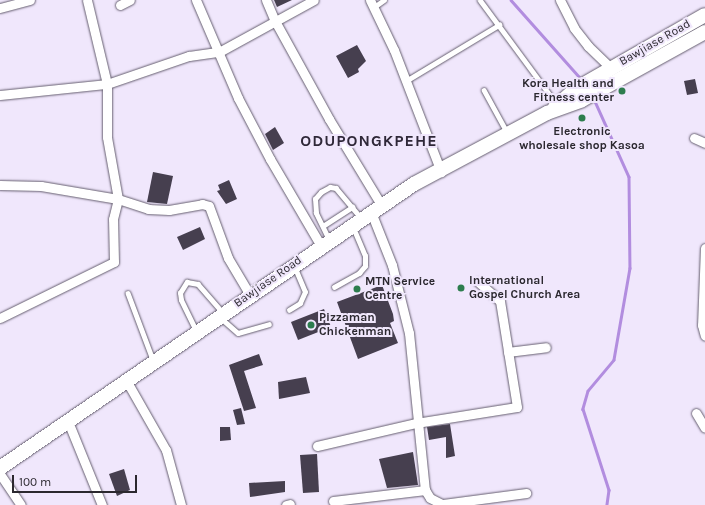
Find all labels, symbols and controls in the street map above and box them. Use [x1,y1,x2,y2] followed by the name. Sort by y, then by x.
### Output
[617,17,693,69] street label: Bawjiase Road
[522,77,614,105] place label: Kora Health and Fitness center
[617,86,627,96] marker: Kora Health and Fitness center
[577,113,587,123] marker: Electronic wholesale shop Kasoa
[519,125,645,153] place label: Electronic wholesale shop Kasoa
[300,131,438,151] district label: ODUPONGKPEHE
[231,253,305,311] street label: Bawjiase Road
[469,274,580,302] place label: International Gospel Church Area
[365,275,435,303] place label: MTN Service Centre
[456,283,466,293] marker: International Gospel Church Area
[352,284,362,294] marker: MTN Service Centre
[319,311,391,339] place label: Pizzaman Chickenman
[306,320,316,330] marker: Pizzaman Chickenman
[14,467,139,493] scale bar
[19,475,51,489] text: 100 m

